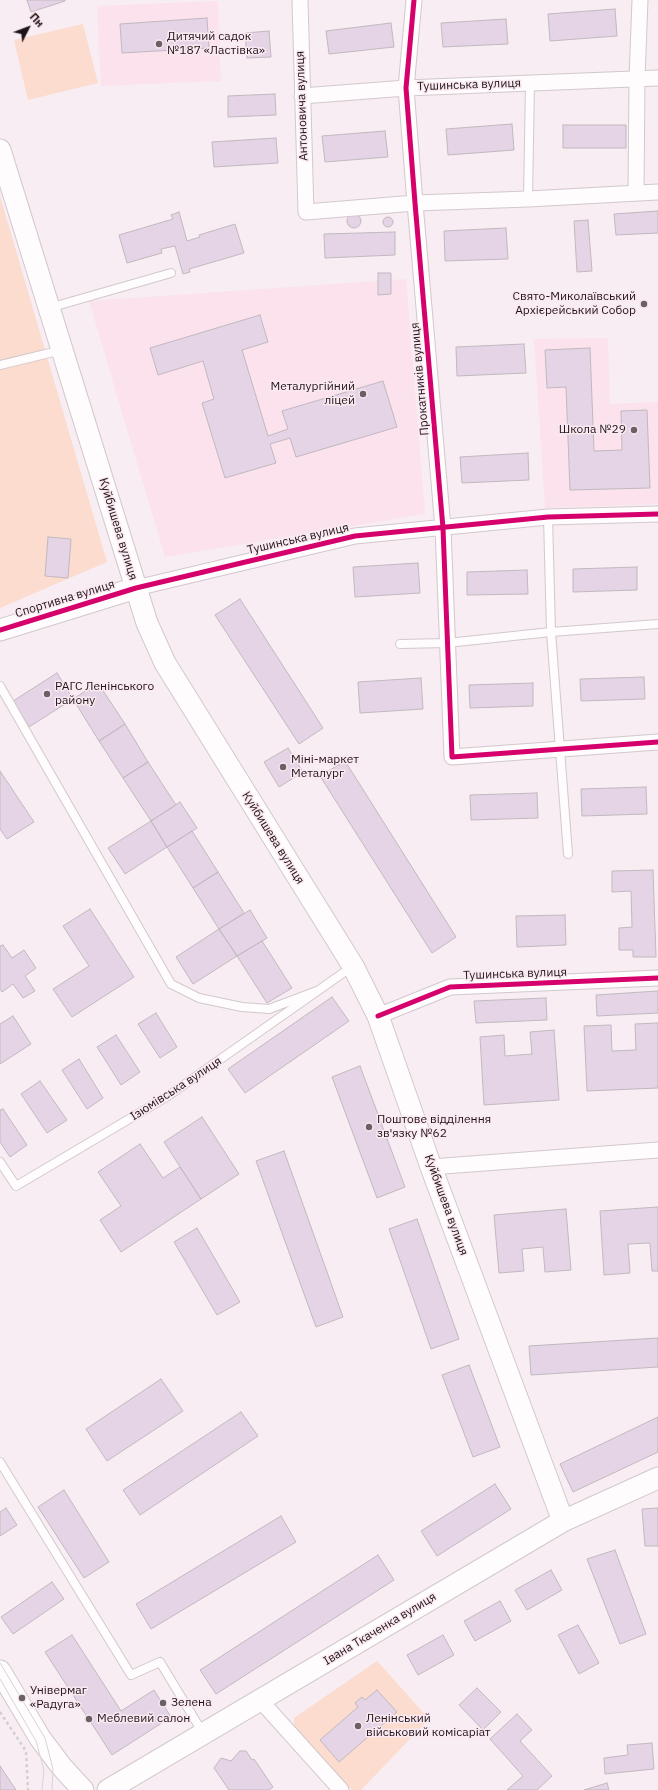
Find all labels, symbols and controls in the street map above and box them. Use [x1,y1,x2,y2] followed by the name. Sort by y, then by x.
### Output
[8,8,48,48] north arrow
[27,10,47,30] text: Пн
[167,30,265,58] place label: Дитячий садок №187 «Ластівка»
[154,39,164,49] marker: Дитячий садок №187 «Ластівка»
[293,51,311,161] street label: Антоновича вулиця
[417,76,521,94] street label: Тушинська вулиця
[513,290,636,318] place label: Свято-Миколаївський Архієрейський Собор
[639,299,649,309] marker: Свято-Миколаївський Архієрейський Собор
[408,322,432,436] street label: Прокатників вулиця
[271,380,355,408] place label: Металургійний ліцей
[358,389,368,399] marker: Металургійний ліцей
[559,423,626,437] place label: Школа №29
[629,425,639,435] marker: Школа №29
[96,476,140,582] street label: Куйбишева вулиця
[246,520,350,558] street label: Тушинська вулиця
[13,577,117,621] street label: Спортивна вулиця
[55,680,154,708] place label: РАГС Ленінського району
[42,689,52,699] marker: РАГС Ленінського району
[291,753,359,781] place label: Міні-маркет Металург
[278,762,288,772] marker: Міні-маркет Металург
[239,789,307,887] street label: Куйбишева вулиця
[463,965,567,983] street label: Тушинська вулиця
[128,1054,224,1124] street label: Ізюмівська вулиця
[377,1113,491,1141] place label: Поштове відділення зв'язку №62
[364,1122,374,1132] marker: Поштове відділення зв'язку №62
[421,1153,471,1257] street label: Куйбишева вулиця
[321,1590,439,1668] street label: Івана Ткаченка вулиця
[30,1684,87,1712] place label: Універмаг «Радуга»
[17,1693,27,1703] marker: Універмаг «Радуга»
[171,1696,212,1710] place label: Зелена
[158,1698,168,1708] marker: Зелена
[97,1712,190,1726] place label: Меблевий салон
[366,1712,491,1740] place label: Ленінський військовий комісаріат
[84,1714,94,1724] marker: Меблевий салон
[353,1721,363,1731] marker: Ленінський військовий комісаріат

